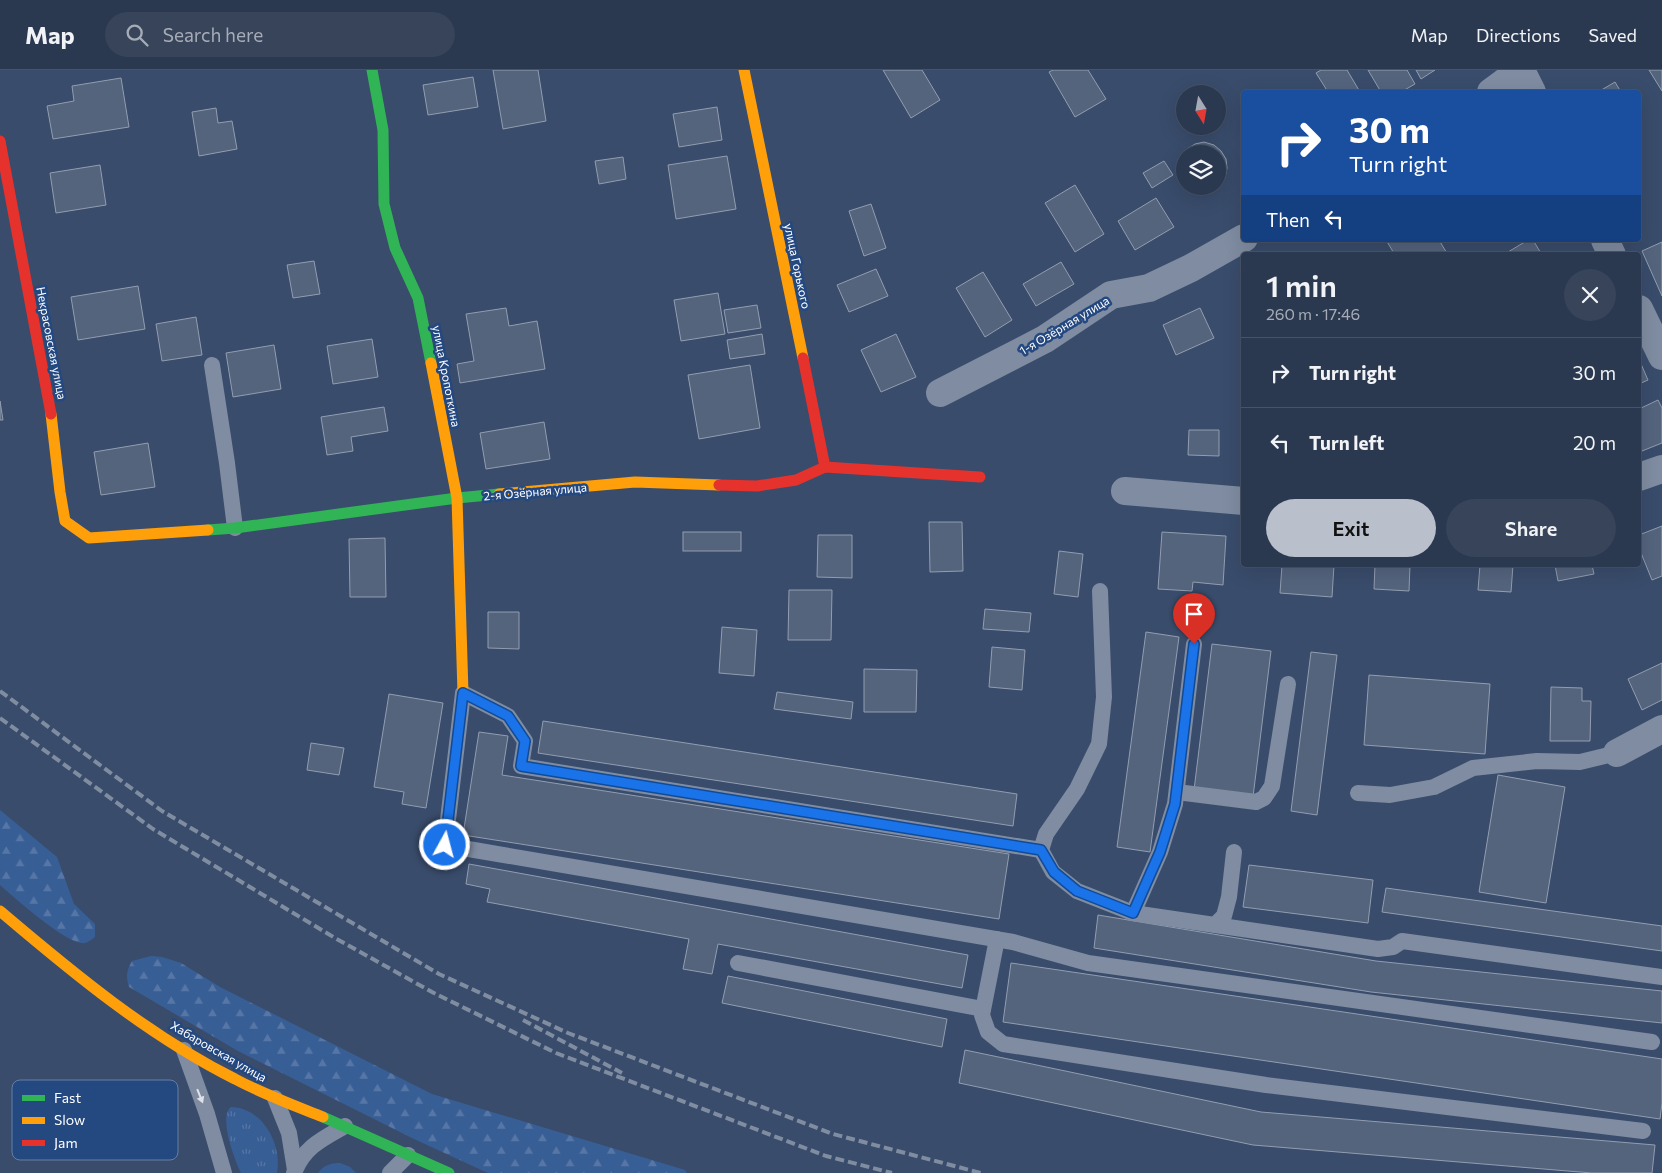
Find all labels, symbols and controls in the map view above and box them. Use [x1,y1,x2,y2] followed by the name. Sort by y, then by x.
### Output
[105,12,455,57] search box
[25,20,75,49] text: Map
[123,21,151,49] icon: search
[163,23,263,46] text: Search here
[1411,24,1448,46] text: Map
[1476,24,1560,46] text: Directions
[1588,24,1637,46] text: Saved
[1176,85,1226,135] north arrow
[1176,85,1226,195] map controls
[1349,107,1430,150] text: 30 m
[1266,110,1331,175] icon: right
[1176,145,1226,195] button: layers
[1349,150,1447,177] text: Turn right
[1320,205,1348,233] icon: left
[1266,208,1310,231] text: Then
[782,222,814,310] street label: улица Горького
[1266,266,1337,303] text: 1 min
[1564,269,1616,321] button: close
[34,285,70,401] street label: Некрасовская улица
[1017,293,1111,357] street label: 1-я Озёрная улица
[1266,304,1360,323] text: 260 m · 17:46
[430,324,464,428] street label: улица Кропоткина
[1266,359,1294,387] icon: right
[1309,361,1396,384] text: Turn right
[1573,361,1616,384] text: 30 m
[1266,429,1294,457] icon: left
[1309,431,1384,454] text: Turn left
[1573,431,1616,454] text: 20 m
[483,480,587,502] street label: 2-я Озёрная улица
[1266,499,1436,557] button: Exit
[1446,499,1616,557] button: Share
[1173,593,1215,644] pin
[1180,600,1208,628] icon: arrive
[418,818,470,870] position arrow
[169,1018,269,1084] street label: Хабаровская улица
[12,1080,178,1160] legend
[54,1089,81,1106] text: Fast
[196,1089,204,1104] one-way arrow
[54,1111,85,1128] text: Slow
[54,1134,78,1151] text: Jam

